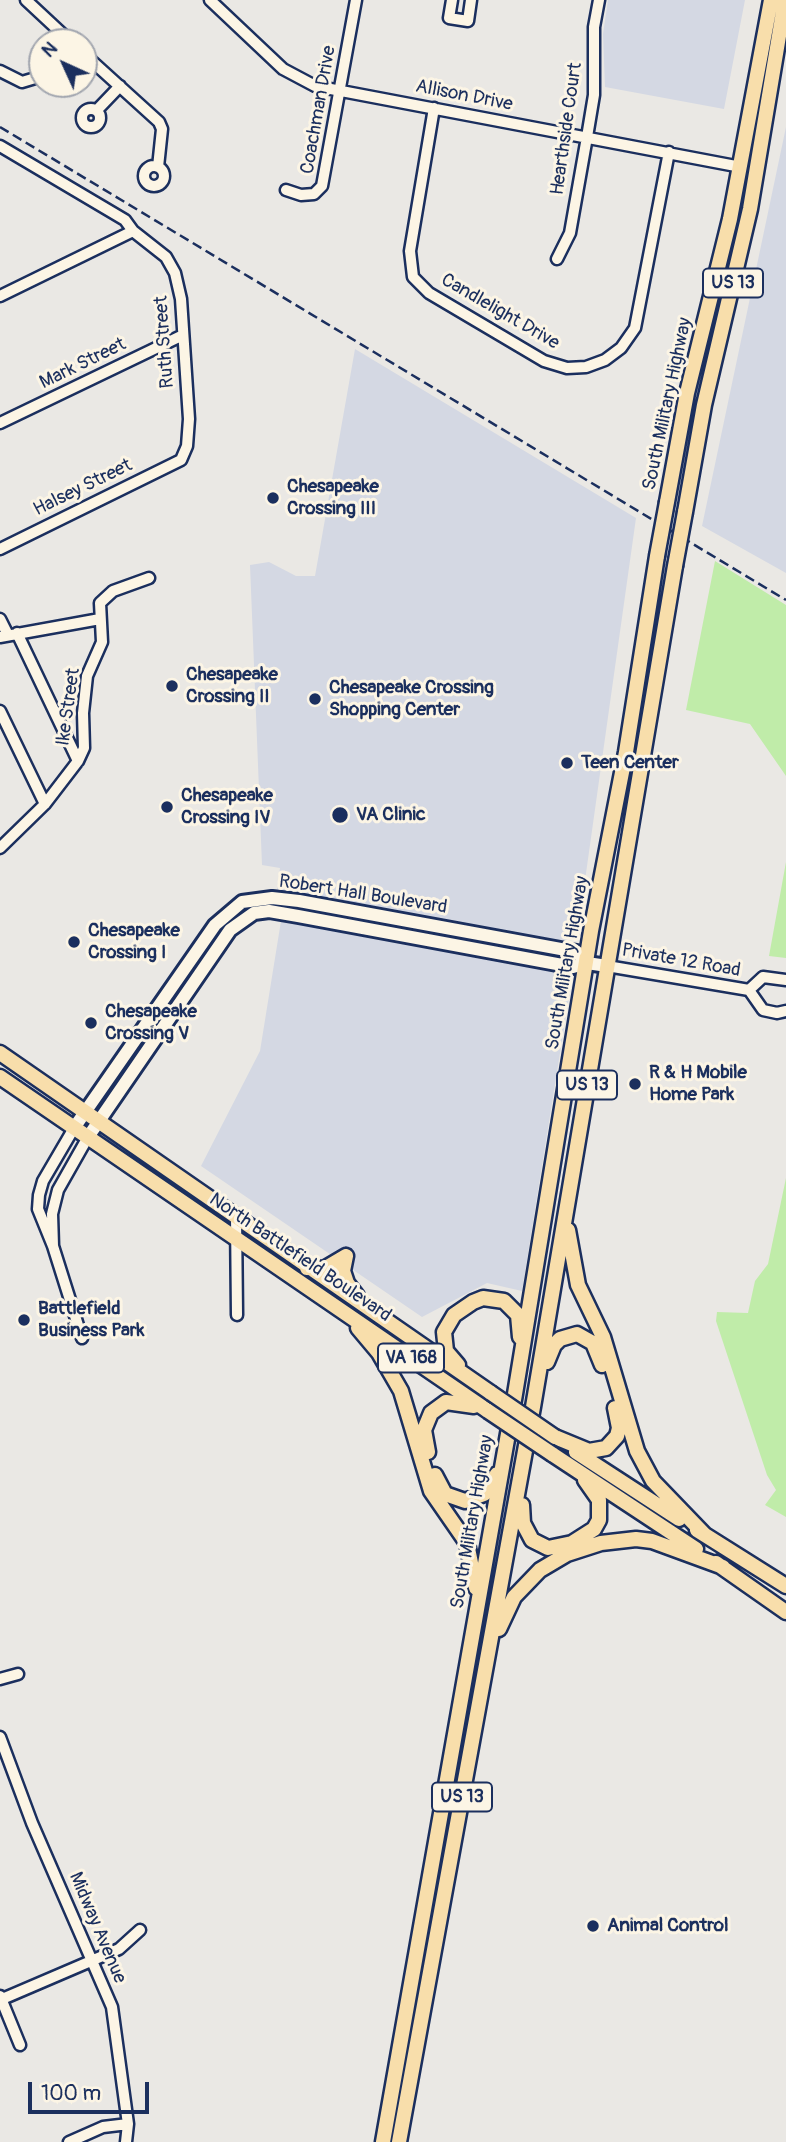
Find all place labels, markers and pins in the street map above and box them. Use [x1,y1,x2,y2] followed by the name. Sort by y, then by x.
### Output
[287,476,379,520] place label: Chesapeake Crossing III
[265,490,281,506] marker: Chesapeake Crossing III
[186,664,278,708] place label: Chesapeake Crossing II
[329,677,494,721] place label: Chesapeake Crossing Shopping Center
[164,678,180,694] marker: Chesapeake Crossing II
[307,691,323,707] marker: Chesapeake Crossing Shopping Center
[581,752,679,774] place label: Teen Center
[559,755,575,771] marker: Teen Center
[181,785,273,829] place label: Chesapeake Crossing IV
[159,799,175,815] marker: Chesapeake Crossing IV
[356,804,426,826] place label: VA Clinic
[330,805,350,825] marker: VA Clinic
[88,920,180,964] place label: Chesapeake Crossing I
[66,934,82,950] marker: Chesapeake Crossing I
[105,1001,197,1045] place label: Chesapeake Crossing V
[83,1015,99,1031] marker: Chesapeake Crossing V
[649,1062,747,1106] place label: R & H Mobile Home Park
[627,1076,643,1092] marker: R & H Mobile Home Park
[38,1298,144,1342] place label: Battlefield Business Park
[16,1312,32,1328] marker: Battlefield Business Park
[607,1915,728,1937] place label: Animal Control
[585,1918,601,1934] marker: Animal Control

